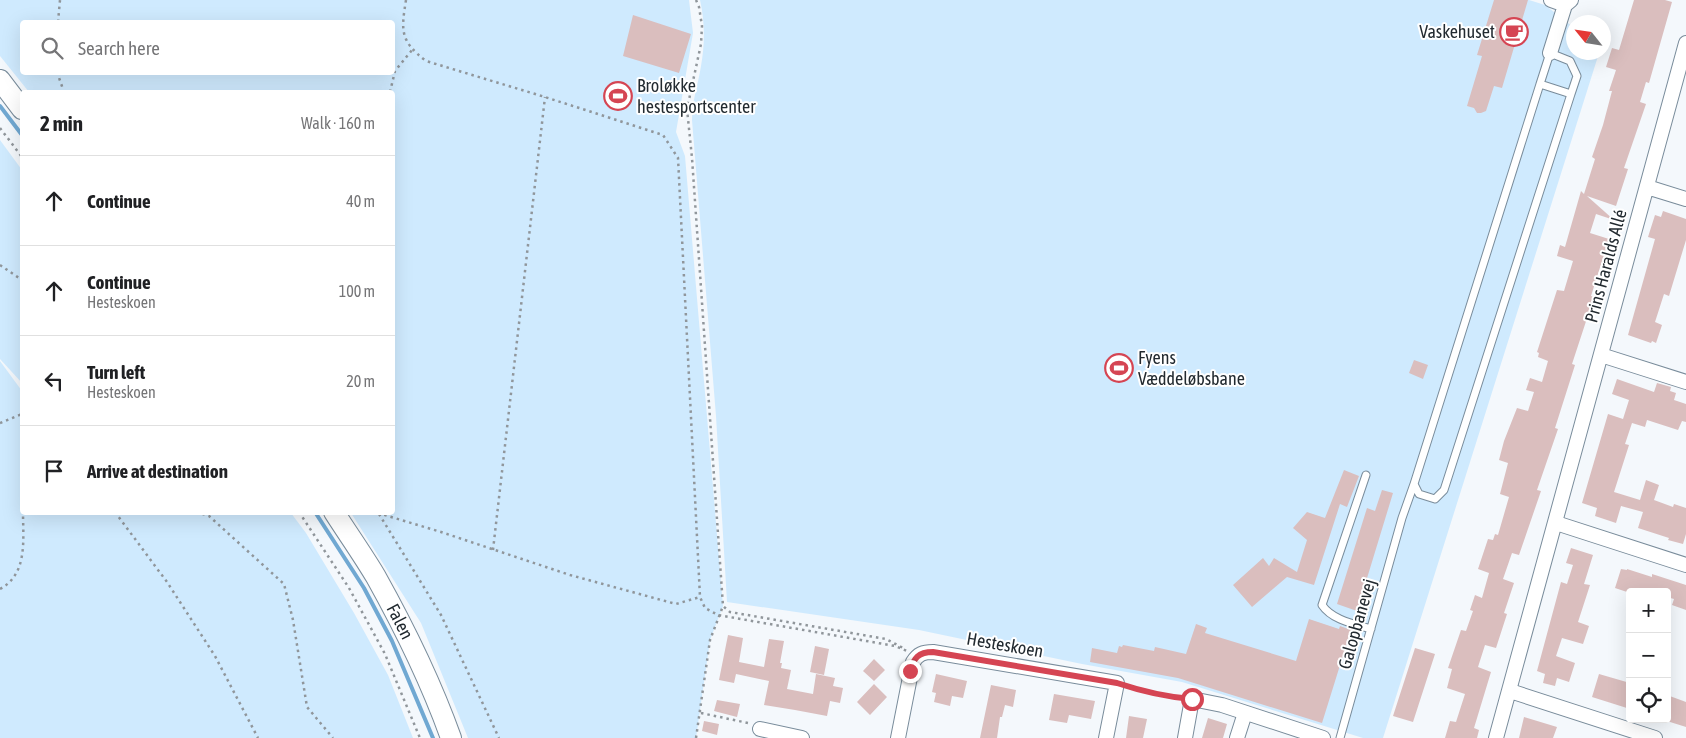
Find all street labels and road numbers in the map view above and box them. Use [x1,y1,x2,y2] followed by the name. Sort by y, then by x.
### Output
[1580,207,1631,325] street label: Prins Haralds Allé
[1334,576,1379,671] street label: Galopbanevej
[383,600,418,643] street label: Falen
[965,627,1045,662] street label: Hesteskoen

